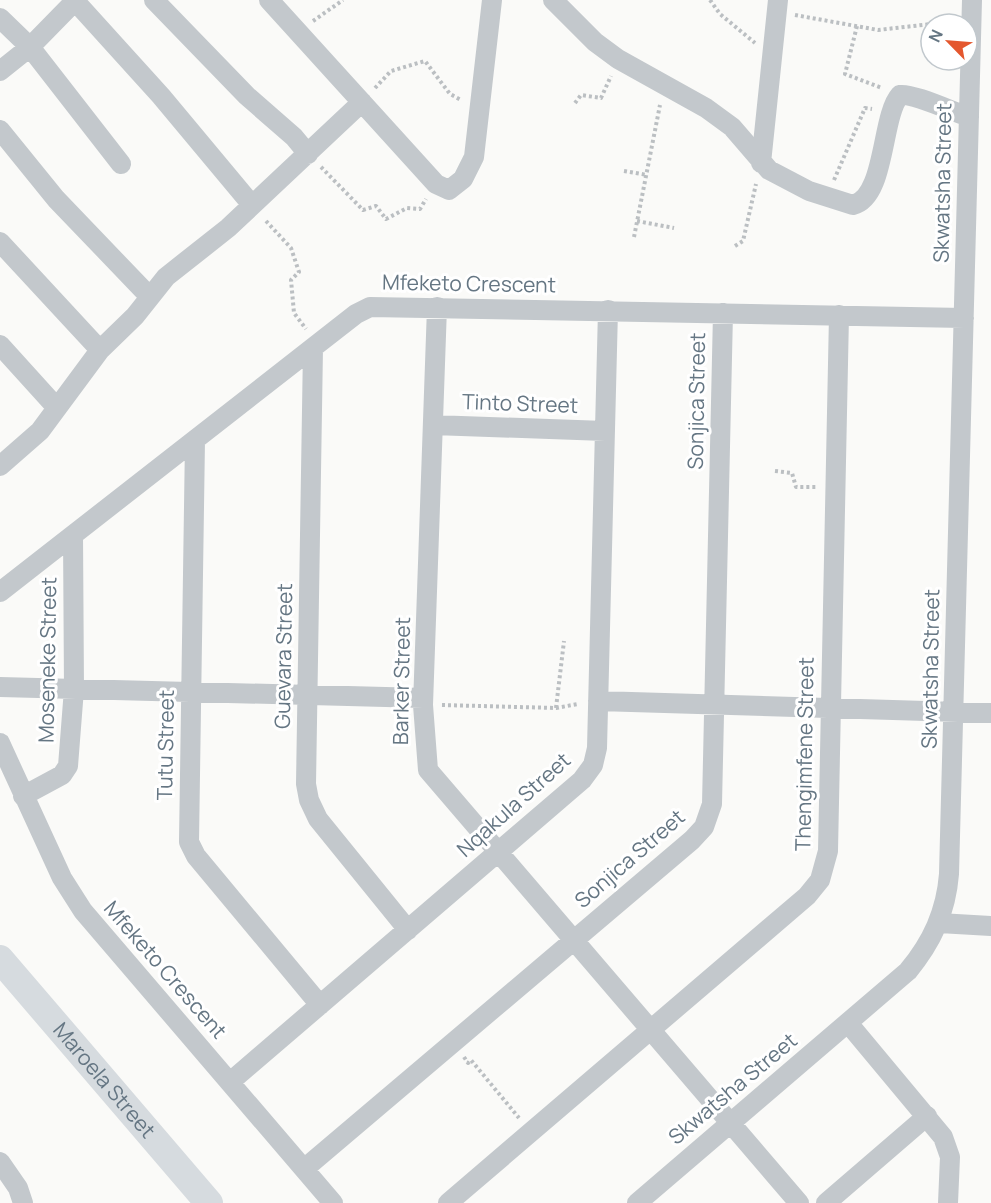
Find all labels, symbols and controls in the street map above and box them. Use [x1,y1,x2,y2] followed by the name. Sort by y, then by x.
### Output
[919,12,979,72] north arrow
[923,26,948,46] text: N
[927,103,957,263] street label: Skwatsha Street
[382,267,556,299] street label: Mfeketo Crescent
[681,332,711,470] street label: Sonjica Street
[461,387,579,419] street label: Tinto Street
[32,577,62,743] street label: Moseneke Street
[268,583,298,729] street label: Guevara Street
[915,589,945,749] street label: Skwatsha Street
[386,617,416,745] street label: Barker Street
[788,657,820,851] street label: Thengimfene Street
[150,689,180,801] street label: Tutu Street
[451,746,576,863] street label: Nqakula Street
[568,803,690,914] street label: Sonjica Street
[98,895,233,1044] street label: Mfeketo Crescent
[47,1016,162,1144] street label: Maroela Street
[662,1026,803,1150] street label: Skwatsha Street

